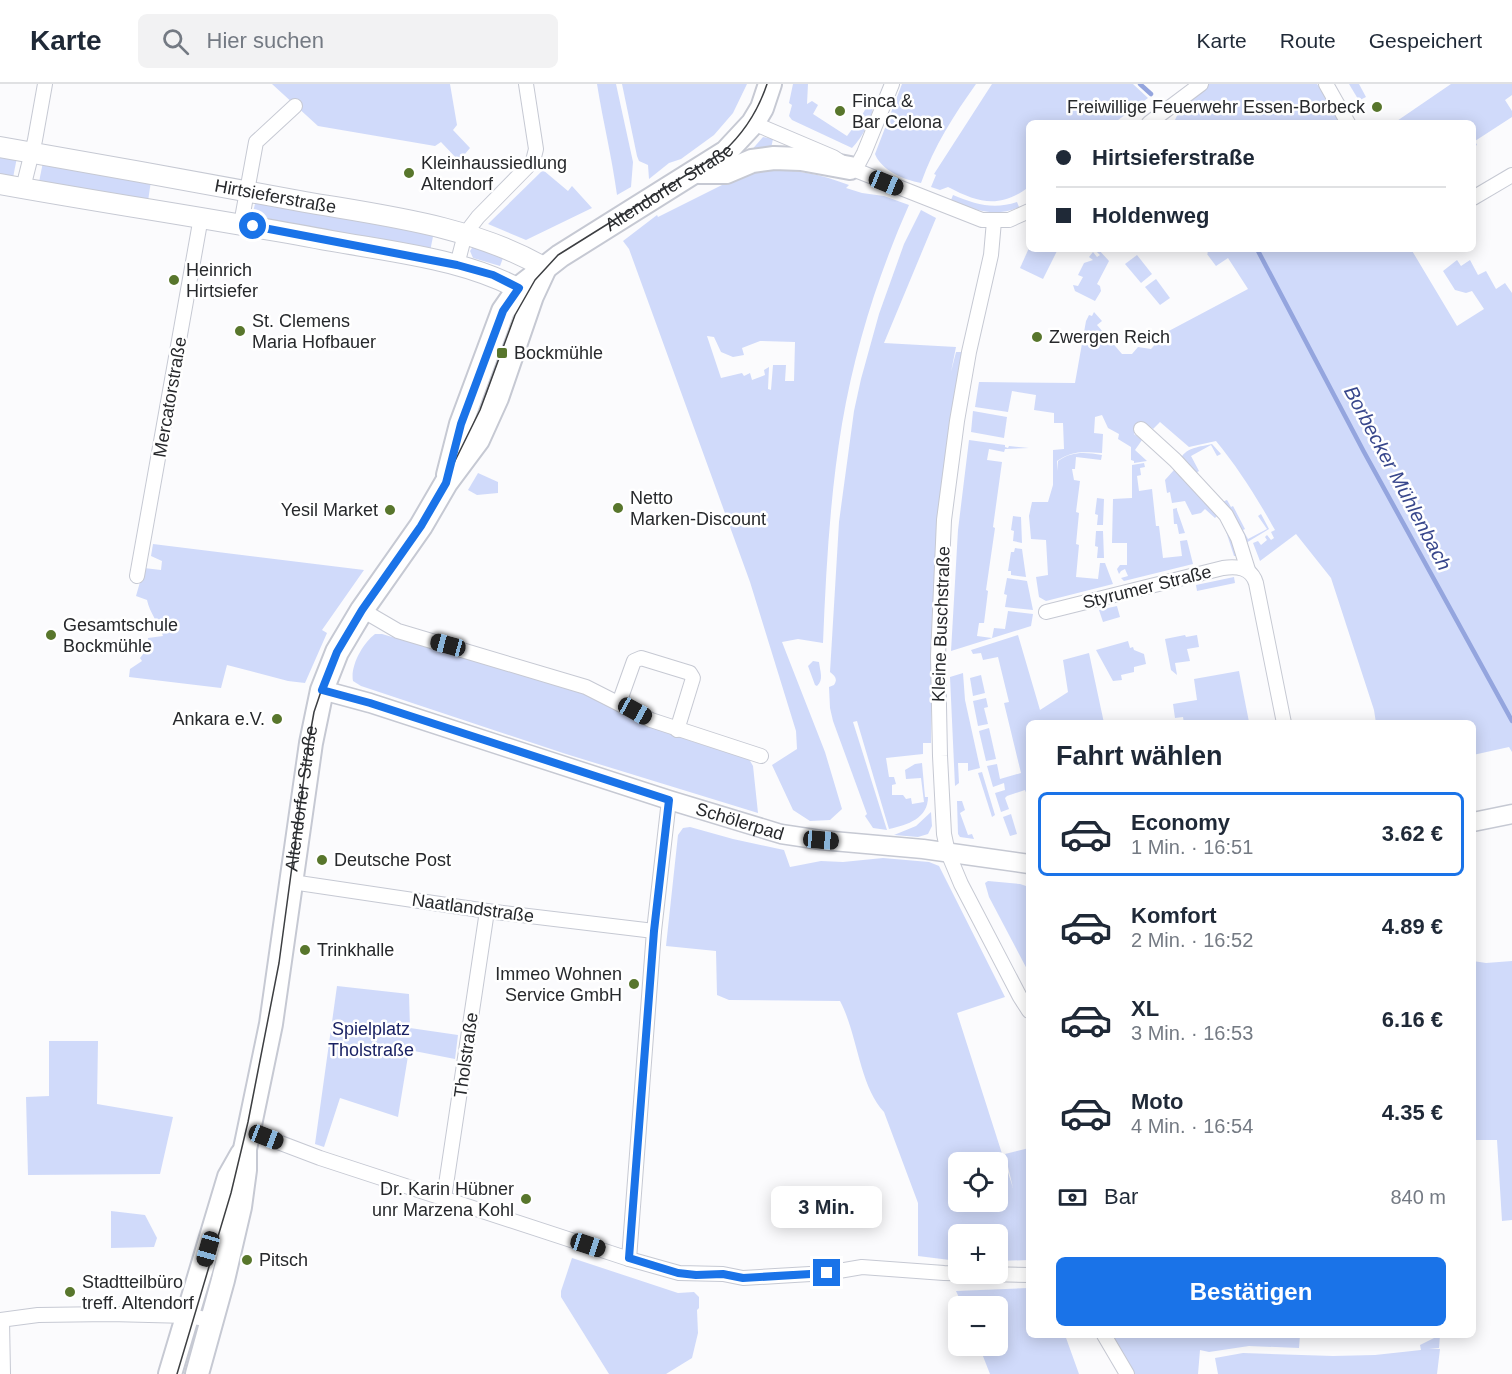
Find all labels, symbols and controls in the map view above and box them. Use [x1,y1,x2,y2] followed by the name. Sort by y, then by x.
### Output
[138,14,558,68] search box
[30,25,102,56] text: Karte
[159,25,192,58] icon: search
[207,28,324,53] text: Hier suchen
[1197,29,1247,52] text: Karte
[1280,29,1336,52] text: Route
[1369,29,1482,52] text: Gespeichert
[852,91,943,132] place label: Finca & Bar Celona
[1067,97,1366,117] place label: Freiwillige Feuerwehr Essen-Borbeck
[1370,100,1384,114] marker: Freiwillige Feuerwehr Essen-Borbeck
[833,104,847,118] marker: Finca & Bar Celona
[601,140,738,235] street label: Altendorfer Straße
[1092,145,1255,170] text: Hirtsieferstraße
[421,153,567,194] place label: Kleinhaussiedlung Altendorf
[402,166,416,180] marker: Kleinhaussiedlung Altendorf
[866,168,906,198] car
[213,176,338,217] street label: Hirtsieferstraße
[1092,203,1209,228] text: Holdenweg
[239,212,266,239] route start
[186,260,258,301] place label: Heinrich Hirtsiefer
[167,273,181,287] marker: Heinrich Hirtsiefer
[252,311,376,352] place label: St. Clemens Maria Hofbauer
[233,324,247,338] marker: St. Clemens Maria Hofbauer
[1049,327,1170,347] place label: Zwergen Reich
[1030,330,1044,344] marker: Zwergen Reich
[150,335,190,459] street label: Mercatorstraße
[514,343,603,363] place label: Bockmühle
[495,346,509,360] marker: Bockmühle
[1340,382,1456,574] water label: Borbecker Mühlenbach
[630,488,766,529] place label: Netto Marken-Discount
[281,500,378,520] place label: Yesil Market
[611,501,625,515] marker: Netto Marken-Discount
[383,503,397,517] marker: Yesil Market
[928,546,954,702] street label: Kleine Buschstraße
[1081,561,1213,613] street label: Styrumer Straße
[63,615,178,656] place label: Gesamtschule Bockmühle
[44,628,58,642] marker: Gesamtschule Bockmühle
[428,632,468,658] car
[615,694,655,728] car
[173,709,265,729] place label: Ankara e.V.
[270,712,284,726] marker: Ankara e.V.
[281,724,321,873] street label: Altendorfer Straße
[1056,741,1223,771] text: Fahrt wählen
[693,799,786,844] street label: Schölerpad
[1059,807,1113,861] icon: car
[1131,810,1230,835] text: Economy
[1382,821,1443,846] text: 3.62 €
[802,829,840,851] car
[1131,836,1253,858] text: 1 Min. · 16:51
[334,850,451,870] place label: Deutsche Post
[315,853,329,867] marker: Deutsche Post
[411,890,535,926] street label: Naatlandstraße
[1059,900,1113,954] icon: car
[1131,903,1217,928] text: Komfort
[1382,914,1443,939] text: 4.89 €
[1131,929,1253,951] text: 2 Min. · 16:52
[317,940,394,960] place label: Trinkhalle
[298,943,312,957] marker: Trinkhalle
[495,964,622,1005] place label: Immeo Wohnen Service GmbH
[627,977,641,991] marker: Immeo Wohnen Service GmbH
[1059,993,1113,1047] icon: car
[1131,996,1159,1021] text: XL
[1382,1007,1443,1032] text: 6.16 €
[450,1011,482,1099] street label: Tholstraße
[328,1019,414,1060] park label: Spielplatz Tholstraße
[1131,1022,1253,1044] text: 3 Min. · 16:53
[1059,1086,1113,1140] icon: car
[1131,1089,1184,1114] text: Moto
[1382,1100,1443,1125] text: 4.35 €
[1131,1115,1253,1137] text: 4 Min. · 16:54
[246,1122,286,1152] car
[948,1152,1008,1356] map controls
[948,1152,1008,1212] button: locate
[372,1179,514,1220] place label: Dr. Karin Hübner unr Marzena Kohl
[1056,1181,1089,1214] icon: cash
[1104,1184,1138,1209] text: Bar
[772,1186,882,1228] callout: 3 Min.
[1390,1186,1446,1208] text: 840 m
[519,1192,533,1206] marker: Dr. Karin Hübner unr Marzena Kohl
[798,1196,855,1218] text: 3 Min.
[948,1224,1008,1284] button: +
[194,1229,222,1269] car
[568,1231,608,1259] car
[259,1250,308,1270] place label: Pitsch
[240,1253,254,1267] marker: Pitsch
[1056,1257,1446,1326] button: Bestätigen
[813,1259,840,1286] route end
[82,1272,195,1313] place label: Stadtteilbüro treff. Altendorf
[63,1285,77,1299] marker: Stadtteilbüro treff. Altendorf
[948,1296,1008,1356] button: −

